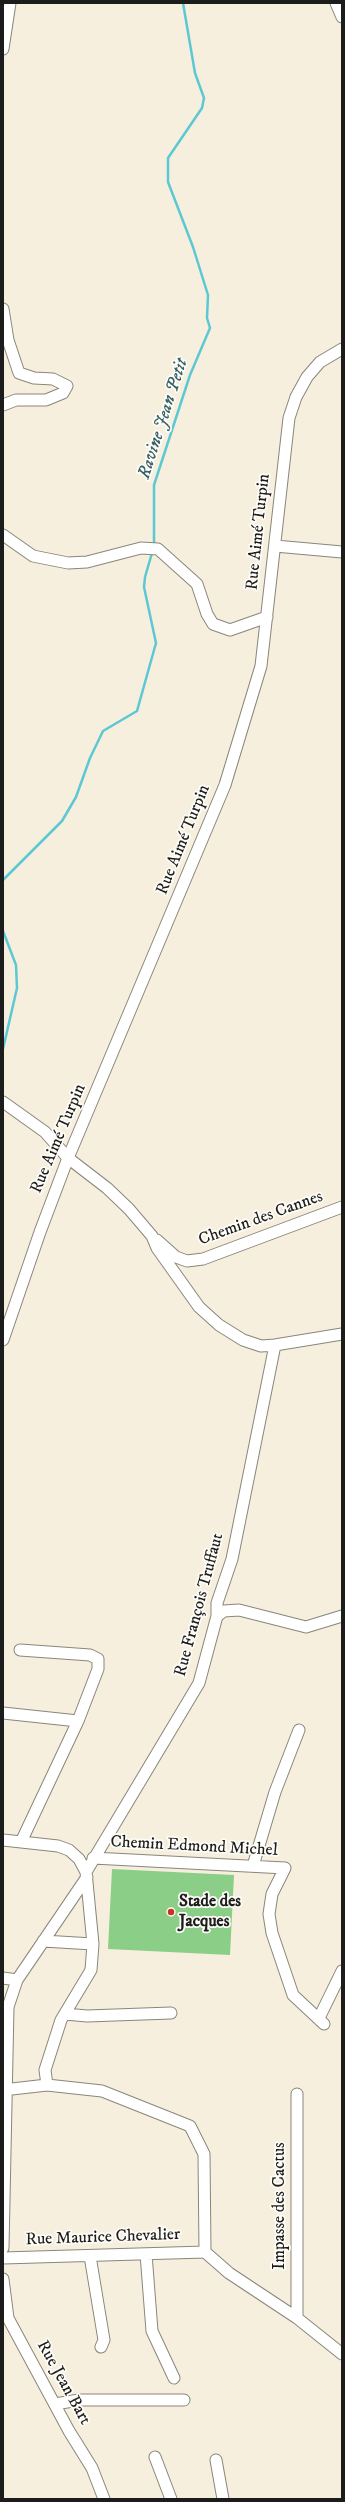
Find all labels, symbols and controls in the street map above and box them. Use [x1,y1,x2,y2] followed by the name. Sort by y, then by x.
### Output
[134,356,194,482] water label: Ravine Jean Petit
[243,473,275,591] street label: Rue Aimé Turpin
[153,782,215,898] street label: Rue Aimé Turpin
[27,1081,91,1197] street label: Rue Aimé Turpin
[196,1187,326,1251] street label: Chemin des Cannes
[171,1531,229,1679] street label: Rue François Truffaut
[110,1832,278,1862] street label: Chemin Edmond Michel
[179,1892,241,1932] place label: Stade des Jacques
[166,1907,176,1917] marker: Stade des Jacques
[270,2142,290,2270] street label: Impasse des Cactus
[25,2225,181,2251] street label: Rue Maurice Chevalier
[31,2337,95,2429] street label: Rue Jean Bart

